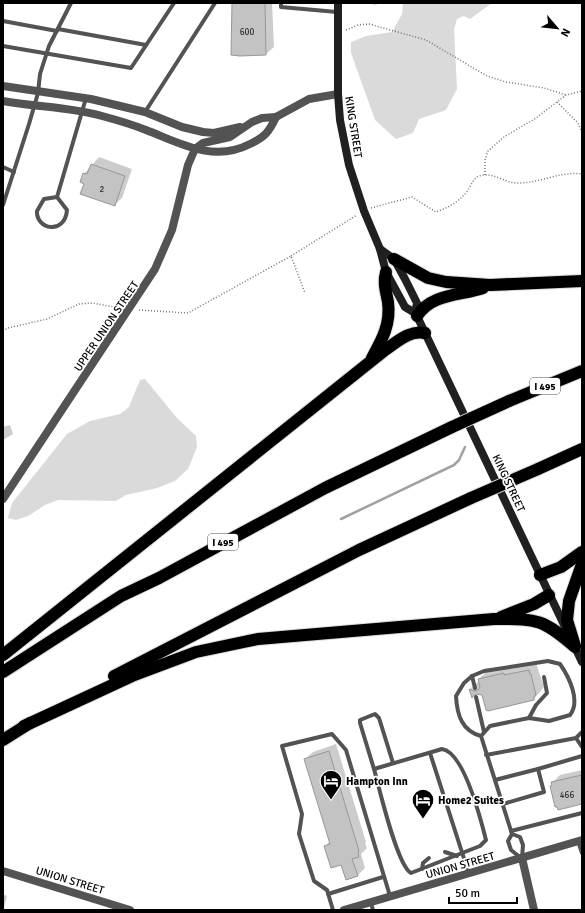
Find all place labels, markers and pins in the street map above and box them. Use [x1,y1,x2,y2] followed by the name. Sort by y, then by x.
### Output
[318,768,344,801] hotel icon: Hampton Inn
[346,775,408,788] place label: Hampton Inn
[410,787,436,820] hotel icon: Home2 Suites
[438,794,504,807] place label: Home2 Suites

